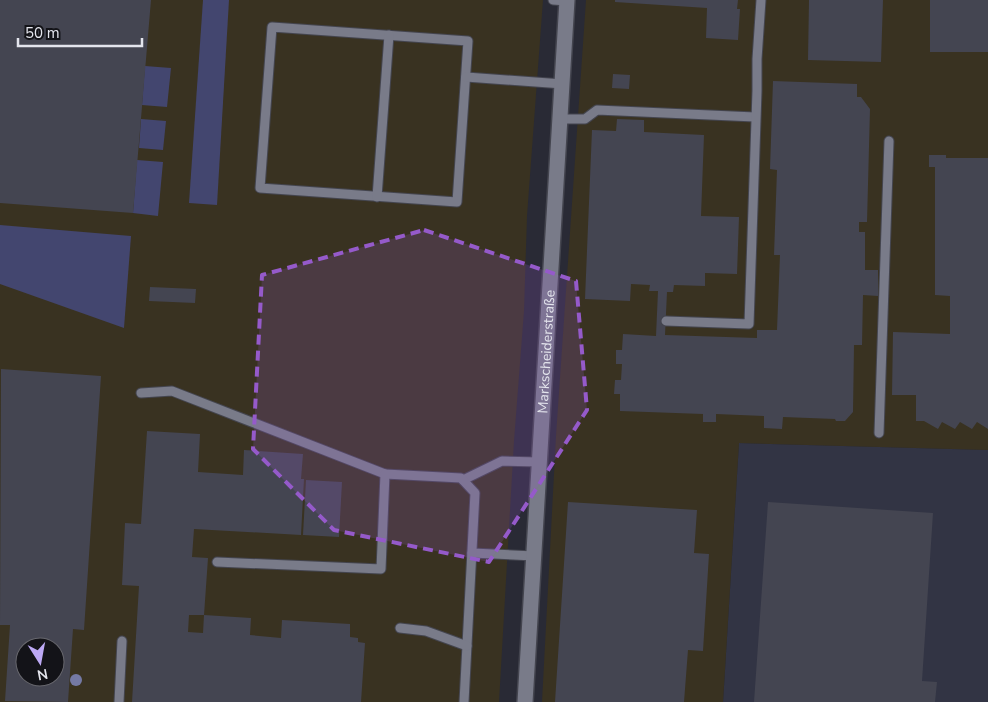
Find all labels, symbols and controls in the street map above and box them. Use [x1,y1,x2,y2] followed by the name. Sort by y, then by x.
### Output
[18,15,141,47] scale bar
[25,23,60,43] text: 50 m
[533,289,559,414] street label: Markscheiderstraße
[15,637,65,687] north arrow
[35,664,49,685] text: N

